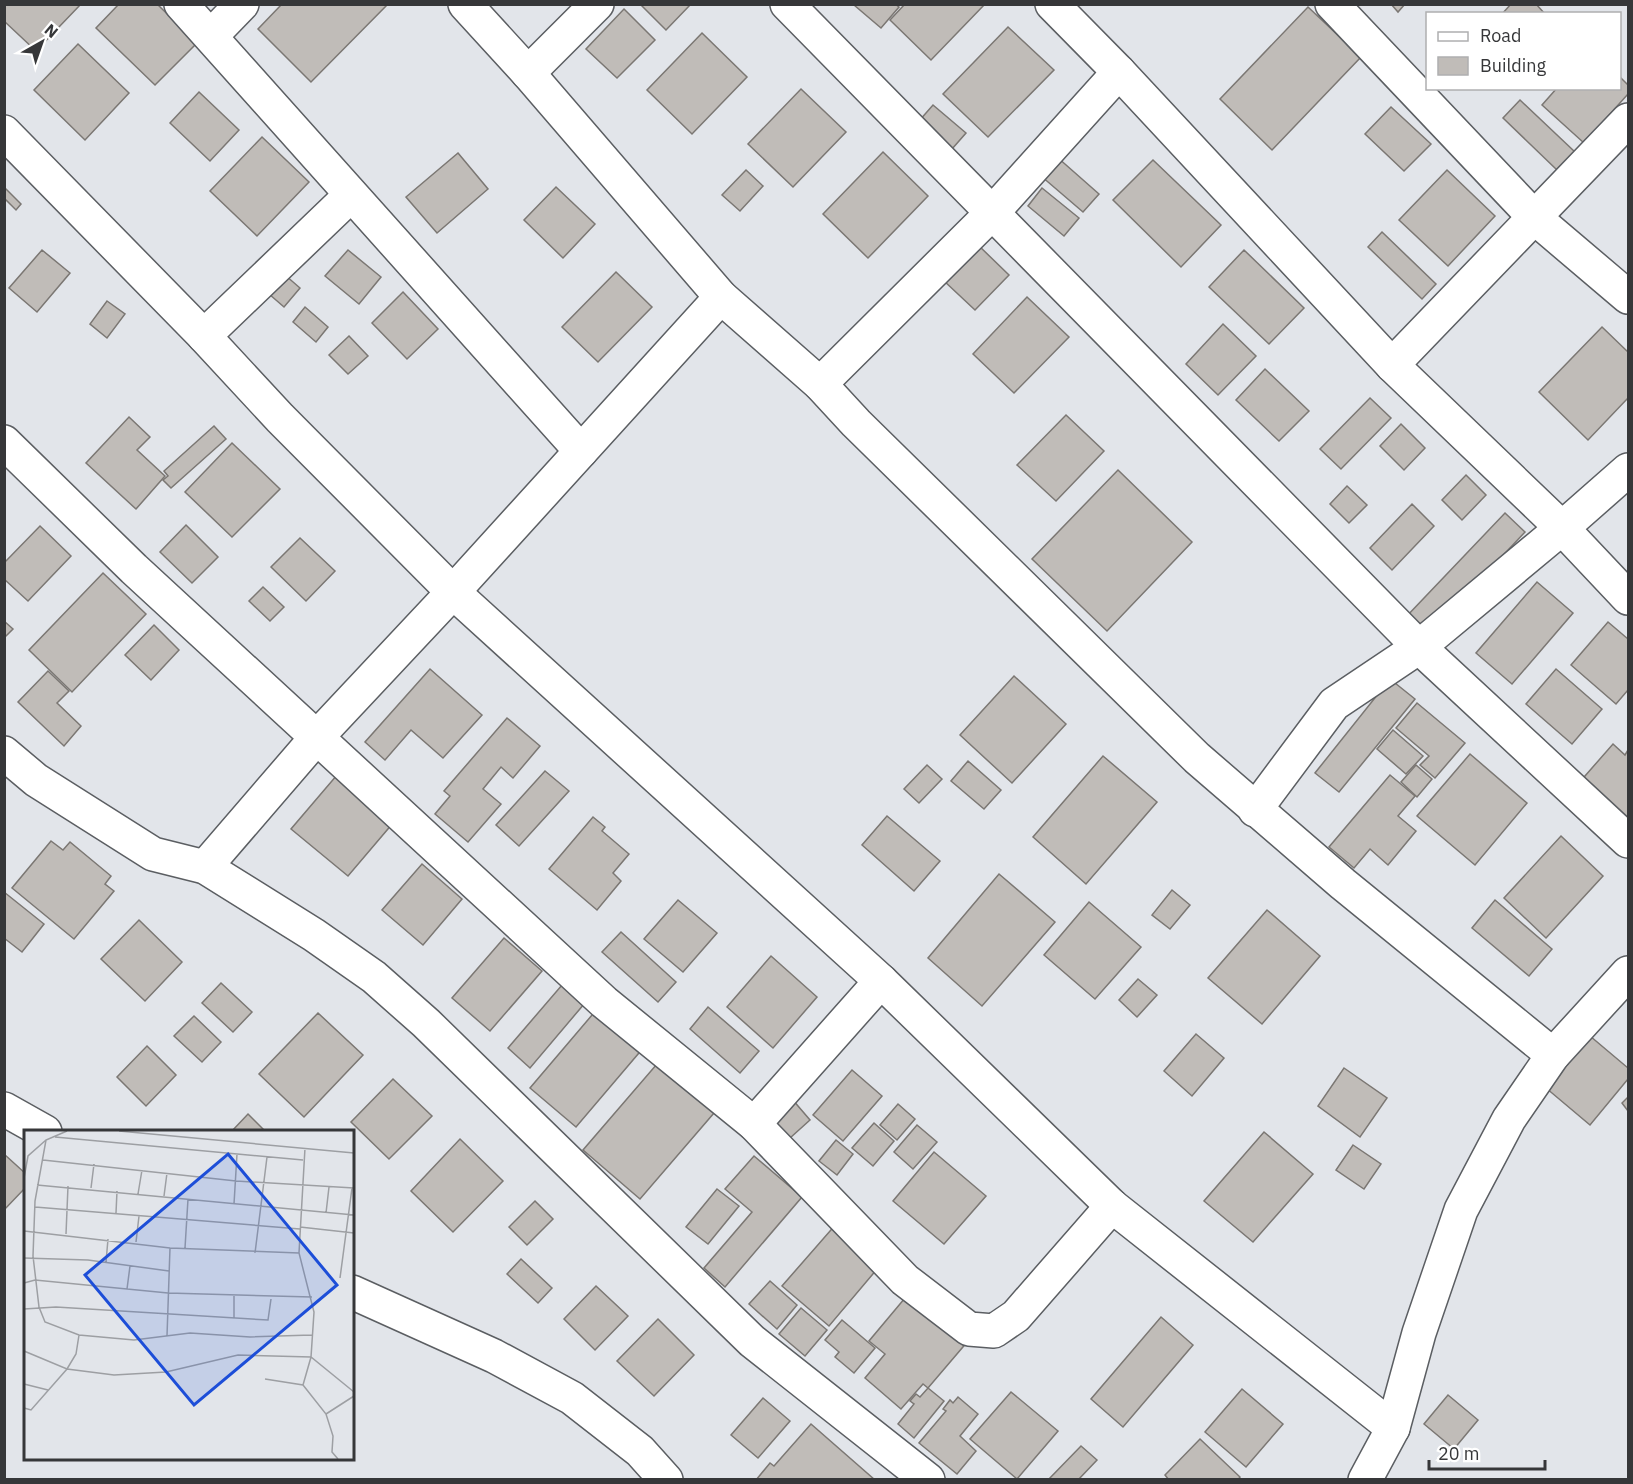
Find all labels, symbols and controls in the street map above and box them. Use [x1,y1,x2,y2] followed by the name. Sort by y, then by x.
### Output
[12,12,72,72] north arrow
[1426,12,1621,90] legend
[41,19,63,42] text: N
[1480,24,1521,47] text: Road
[1480,54,1547,77] text: Building
[24,1130,354,1460] inset map
[1429,1433,1544,1471] scale bar
[1438,1442,1480,1465] text: 20 m

